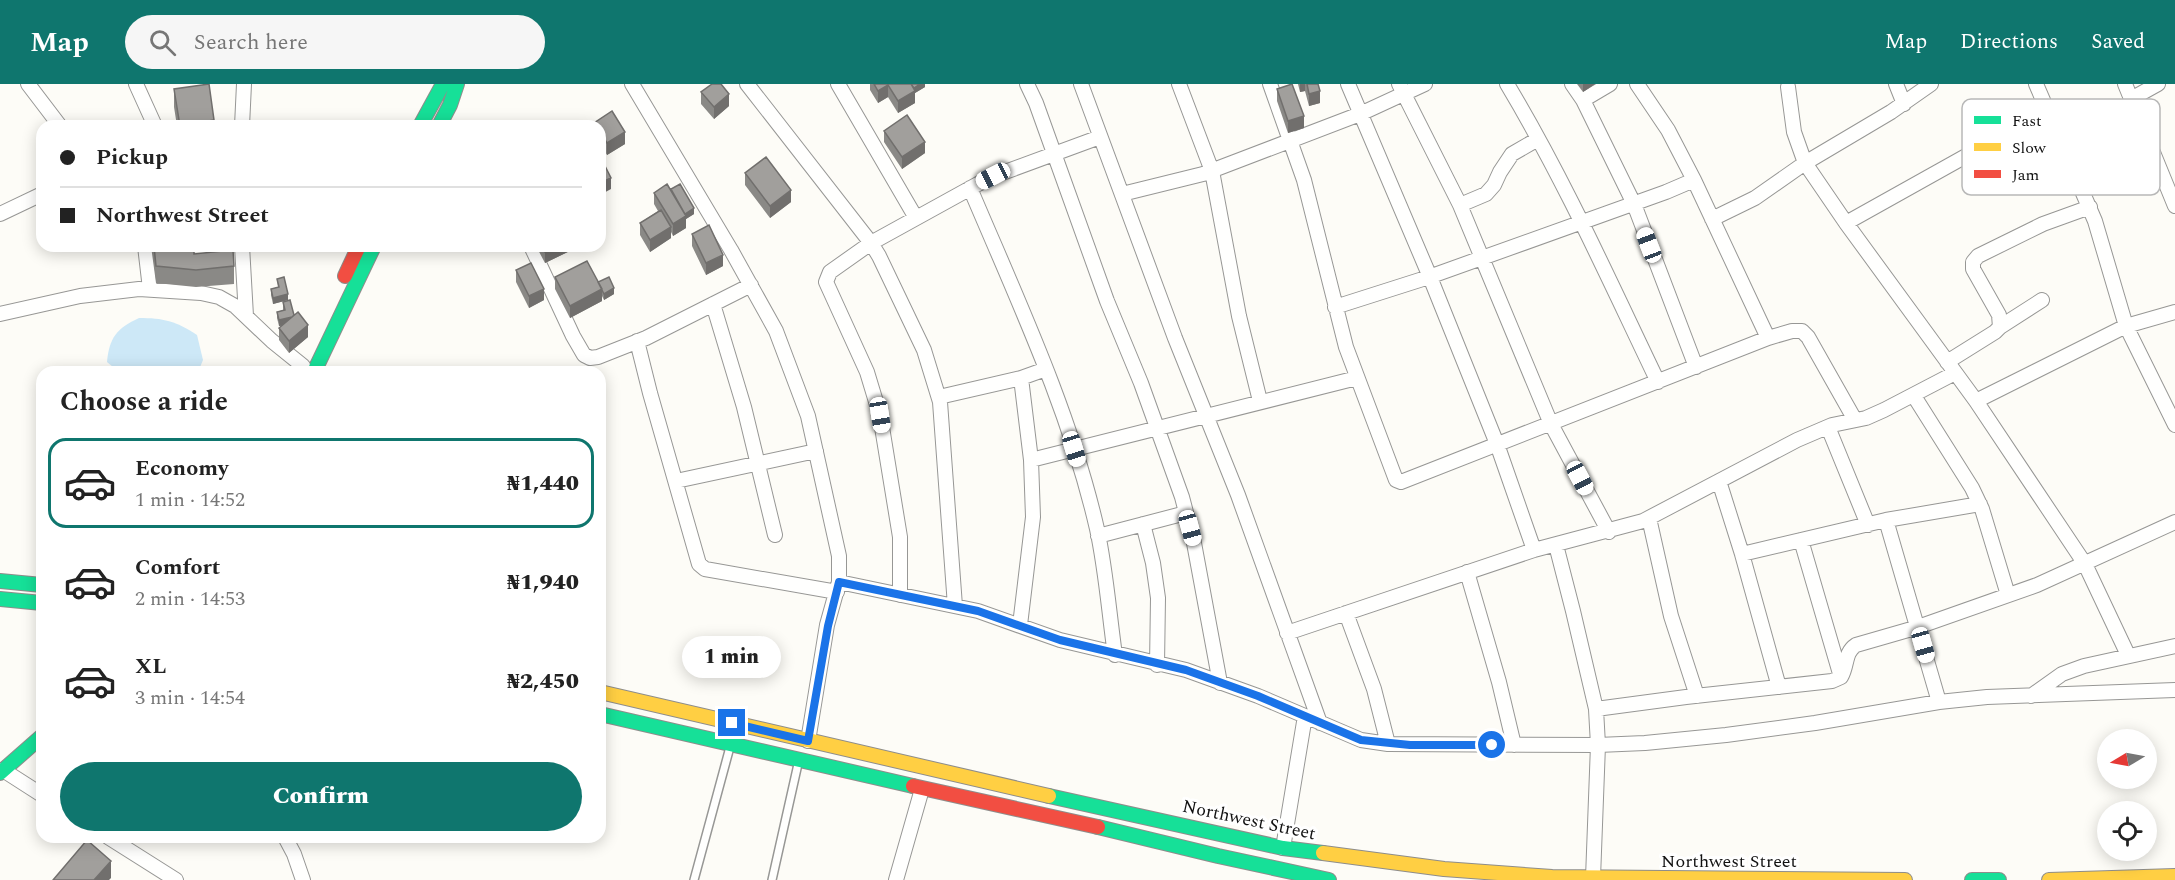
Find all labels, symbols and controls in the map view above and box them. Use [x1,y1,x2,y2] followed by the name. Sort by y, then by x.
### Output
[125,15,545,69] search box
[30,21,89,64] text: Map
[146,26,179,59] icon: search
[194,26,308,59] text: Search here
[1885,26,1927,58] text: Map
[1960,26,2058,58] text: Directions
[2091,26,2145,58] text: Saved
[1962,99,2160,195] legend
[2012,109,2042,133] text: Fast
[2012,136,2047,160] text: Slow
[96,141,168,174] text: Pickup
[973,160,1013,192] car
[2012,163,2040,187] text: Jam
[96,199,269,232] text: Northwest Street
[1634,225,1664,265] car
[60,381,228,423] text: Choose a ride
[868,396,892,434] car
[1060,429,1088,469] car
[135,452,228,485] text: Economy
[63,456,117,510] icon: car
[1564,458,1596,498] car
[507,467,579,500] text: ₦1,440
[135,485,245,515] text: 1 min · 14:52
[1177,508,1203,548] car
[135,551,220,584] text: Comfort
[63,555,117,609] icon: car
[507,566,579,599] text: ₦1,940
[135,584,245,614] text: 2 min · 14:53
[1909,625,1937,665] car
[682,636,782,678] callout: 1 min
[704,642,759,672] text: 1 min
[135,650,166,683] text: XL
[63,654,117,708] icon: car
[507,665,579,698] text: ₦2,450
[135,683,245,713] text: 3 min · 14:54
[718,709,745,736] route end
[2097,729,2157,789] north arrow
[2097,729,2157,861] map controls
[1478,731,1505,758] route start
[60,762,582,831] button: Confirm
[1180,793,1318,847] street label: Northwest Street
[2097,801,2157,861] button: locate
[1661,848,1797,875] street label: Northwest Street

